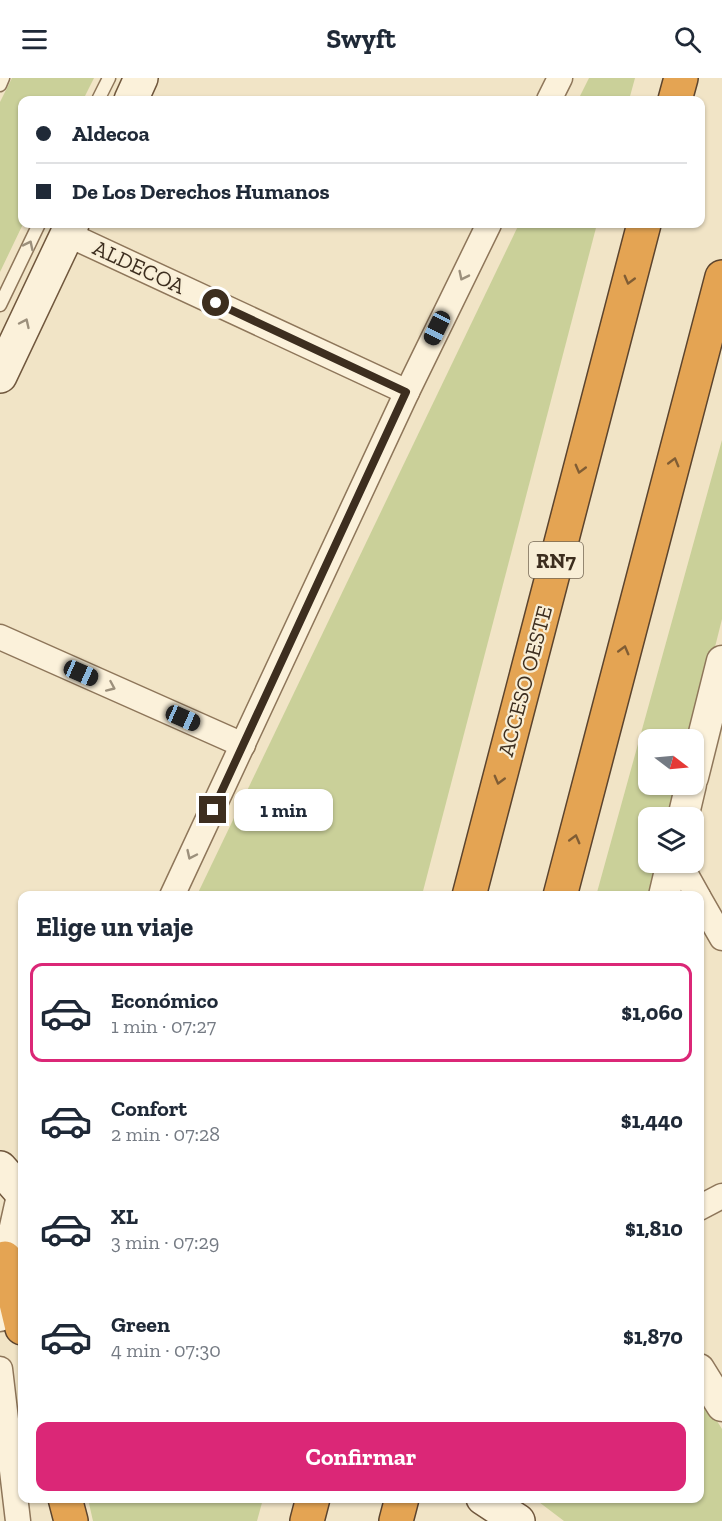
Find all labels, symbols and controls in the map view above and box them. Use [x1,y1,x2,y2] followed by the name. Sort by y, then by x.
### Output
[18,23,51,56] icon: menu
[326,23,396,55] text: Swyft
[671,23,704,56] icon: search
[72,120,150,147] text: Aldecoa
[72,178,330,205] text: De Los Derechos Humanos
[89,234,190,300] street label: ALDECOA
[21,241,33,252] one-way arrow
[459,270,471,281] one-way arrow
[623,275,636,285] one-way arrow
[202,289,229,316] route start
[421,308,453,348] car
[18,318,30,329] one-way arrow
[666,457,679,467] one-way arrow
[575,463,587,474] one-way arrow
[529,542,583,578] road number: RN7
[492,603,558,759] street label: ACCESO OESTE
[617,645,630,655] one-way arrow
[61,657,101,689] car
[105,679,116,691] one-way arrow
[163,702,203,734] car
[638,729,704,795] north arrow
[638,729,704,873] map controls
[494,774,507,784] one-way arrow
[234,789,333,831] callout: 1 min
[199,796,226,823] route end
[260,798,307,822] text: 1 min
[638,807,704,873] button: layers
[568,834,580,845] one-way arrow
[187,849,199,860] one-way arrow
[36,911,193,943] text: Elige un viaje
[39,986,93,1040] icon: car
[111,987,218,1014] text: Económico
[621,999,683,1026] text: $1,060
[111,1014,216,1038] text: 1 min · 07:27
[39,1094,93,1148] icon: car
[111,1095,187,1122] text: Confort
[621,1107,683,1134] text: $1,440
[111,1122,220,1146] text: 2 min · 07:28
[39,1202,93,1256] icon: car
[111,1203,138,1230] text: XL
[625,1215,683,1242] text: $1,810
[111,1230,219,1254] text: 3 min · 07:29
[39,1310,93,1364] icon: car
[111,1311,170,1338] text: Green
[623,1323,683,1350] text: $1,870
[111,1338,221,1362] text: 4 min · 07:30
[36,1422,686,1491] button: Confirmar

